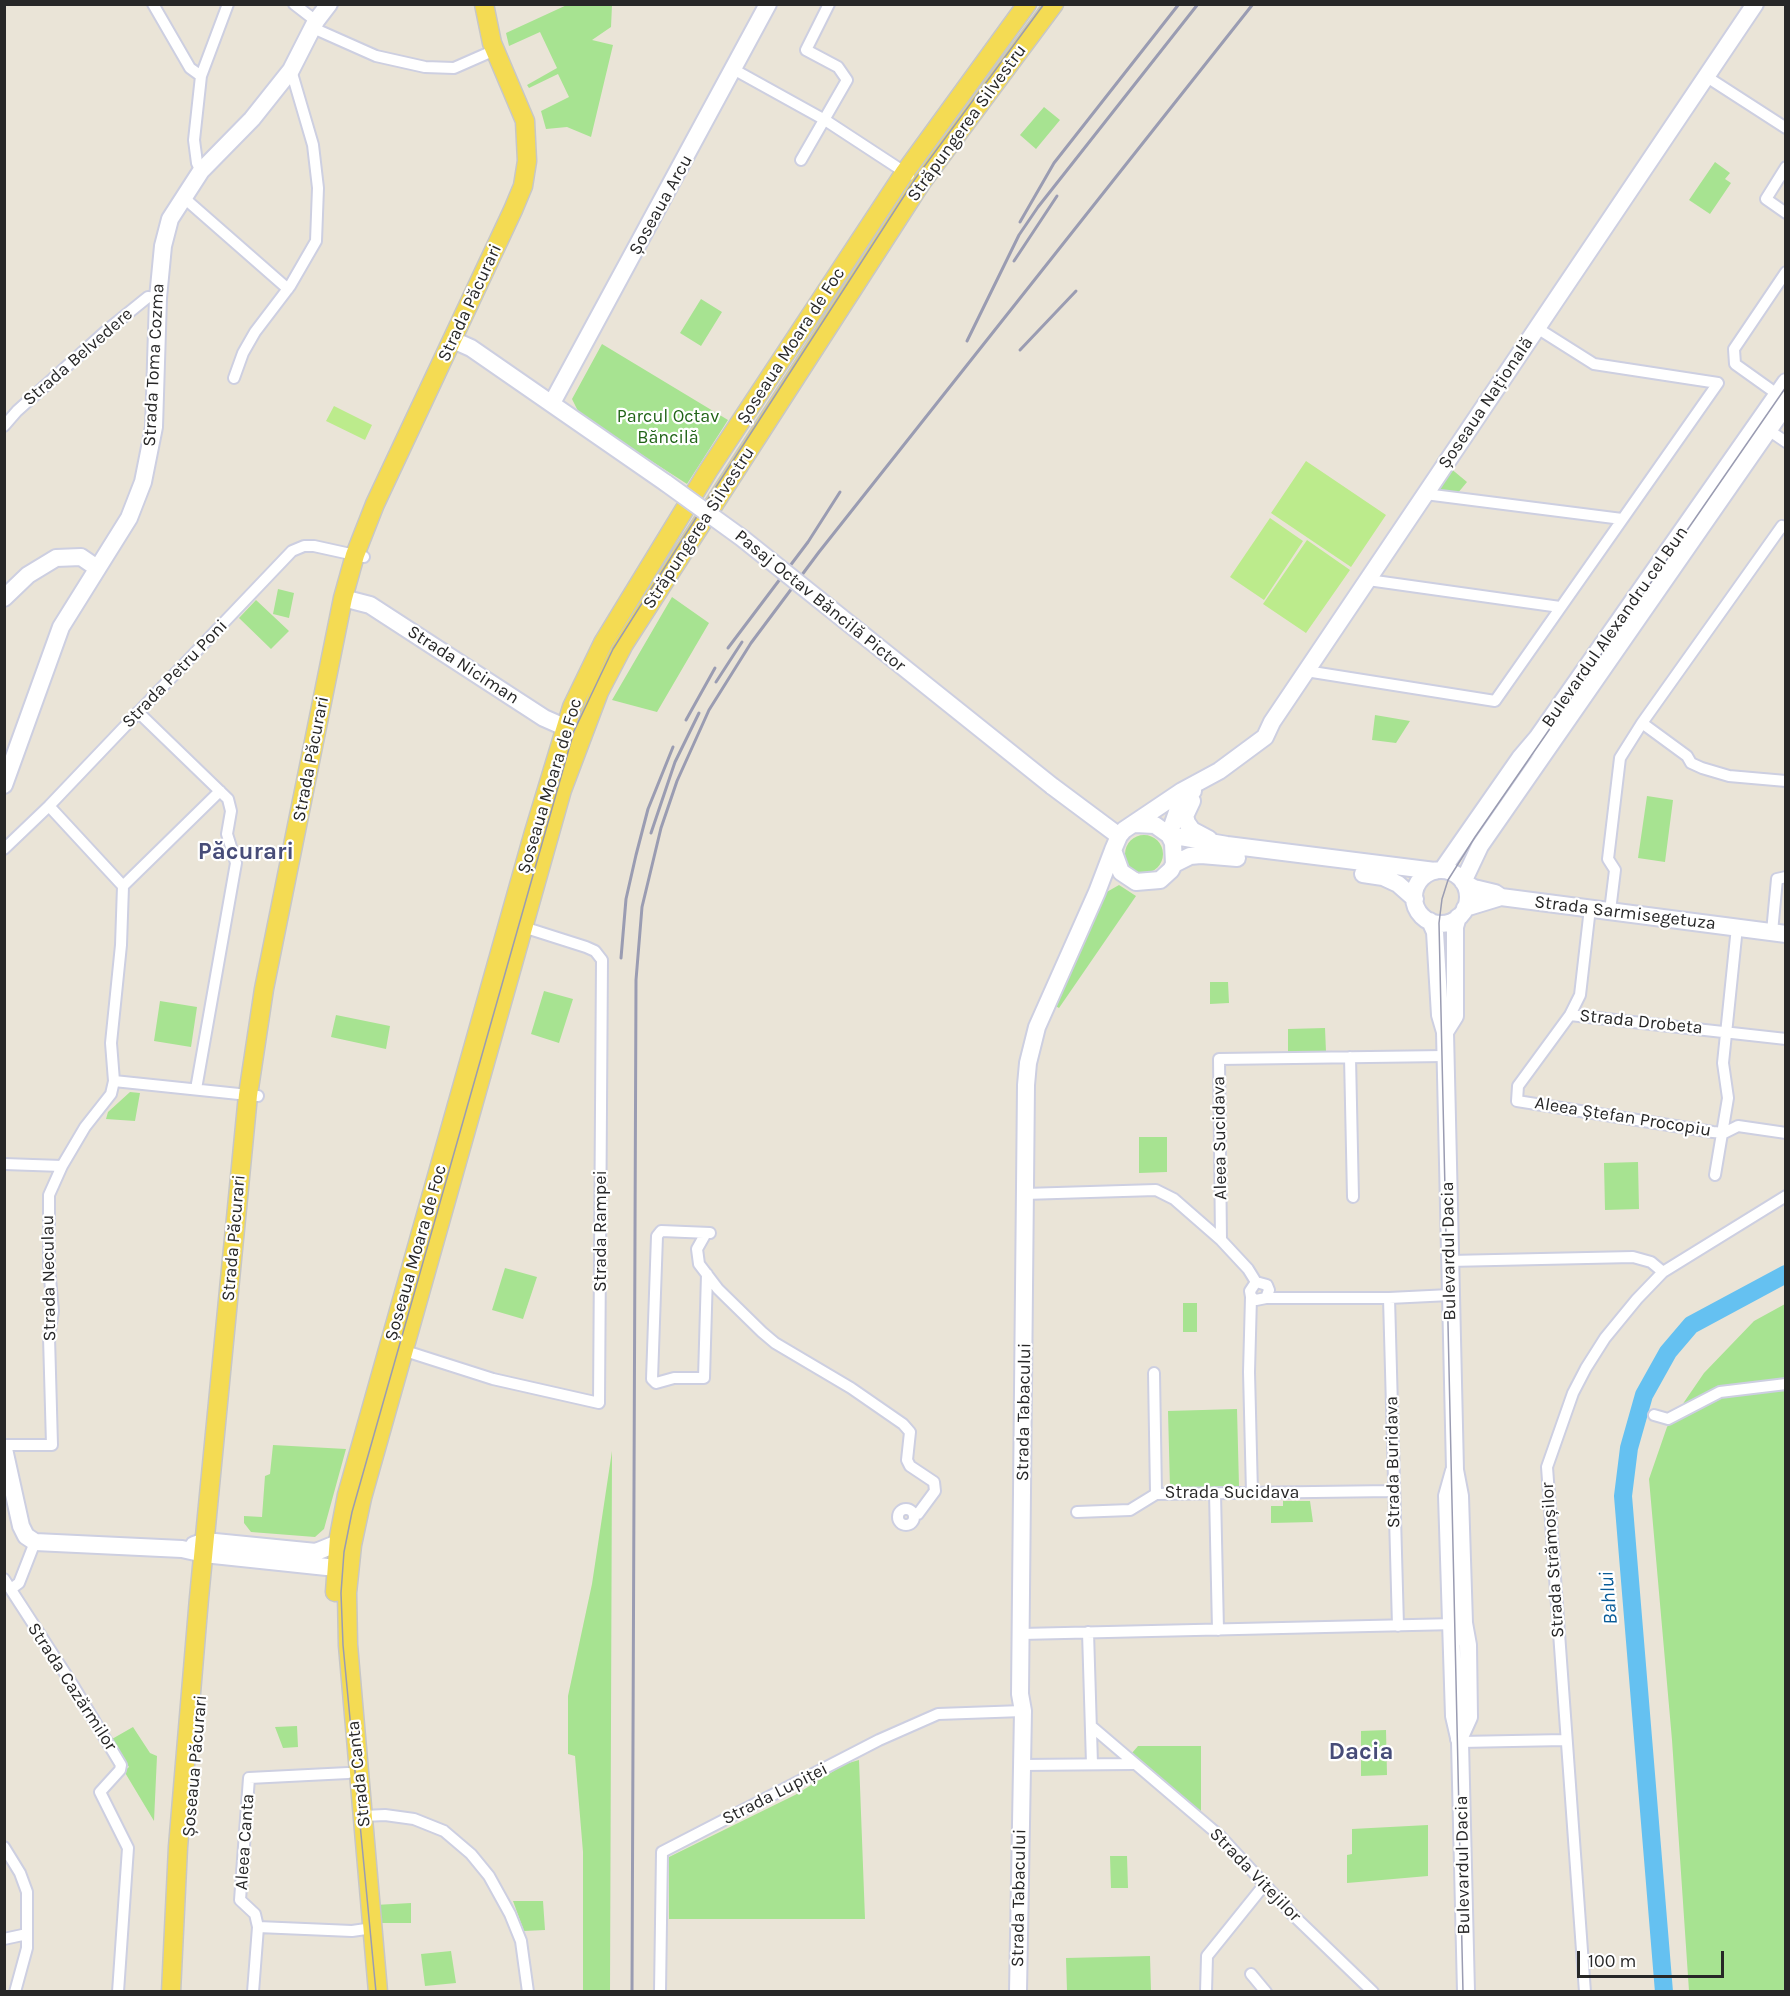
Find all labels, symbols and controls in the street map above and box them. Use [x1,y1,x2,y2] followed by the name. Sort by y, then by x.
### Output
[903,40,1031,206] street label: Străpungerea Silvestru
[625,151,697,259] street label: Șoseaua Arcu
[433,241,507,365] street label: Strada Păcurari
[732,264,850,428] street label: Șoseaua Moara de Foc
[139,283,169,447] street label: Strada Toma Cozma
[19,303,137,411] street label: Strada Belvedere
[1434,333,1538,473] street label: Șoseaua Națională
[617,406,719,448] park label: Parcul Octav Băncilă
[639,443,759,613] street label: Străpungerea Silvestru
[1537,522,1693,732] street label: Bulevardul Alexandru cel Bun
[730,525,910,677] street label: Pasaj Octav Băncilă Pictor
[118,615,232,733] street label: Strada Petru Poni
[403,621,523,709] street label: Strada Niciman
[288,694,334,824] street label: Strada Păcurari
[513,696,587,876] street label: Șoseaua Moara de Foc
[198,838,294,866] district label: Păcurari
[1533,891,1717,935] street label: Strada Sarmisegetuza
[1578,1005,1704,1039] street label: Strada Drobeta
[1208,1076,1232,1200] street label: Aleea Sucidava
[1533,1092,1713,1142] street label: Aleea Ștefan Procopiu
[380,1162,452,1344] street label: Șoseaua Moara de Foc
[590,1170,612,1292] street label: Strada Rampei
[218,1174,250,1302] street label: Strada Păcurari
[1437,1181,1461,1321] street label: Bulevardul Dacia
[37,1215,61,1341] street label: Strada Neculau
[1012,1343,1036,1481] street label: Strada Tabacului
[1381,1396,1405,1528] street label: Strada Buridava
[1165,1482,1299,1504] street label: Strada Sucidava
[1537,1482,1569,1638] street label: Strada Strămoșilor
[1595,1570,1623,1626] water label: Bahlui
[23,1619,121,1755] street label: Strada Cazărmilor
[178,1694,212,1838] street label: Șoseaua Păcurari
[343,1719,375,1829] street label: Strada Canta
[1328,1738,1394,1766] district label: Dacia
[719,1758,831,1830] street label: Strada Lupiței
[231,1793,259,1891] street label: Aleea Canta
[1451,1795,1475,1935] street label: Bulevardul Dacia
[1205,1823,1305,1927] street label: Strada Vitejilor
[1007,1829,1031,1967] street label: Strada Tabacului
[1580,1939,1727,1977] scale bar
[1588,1950,1636,1972] text: 100 m

